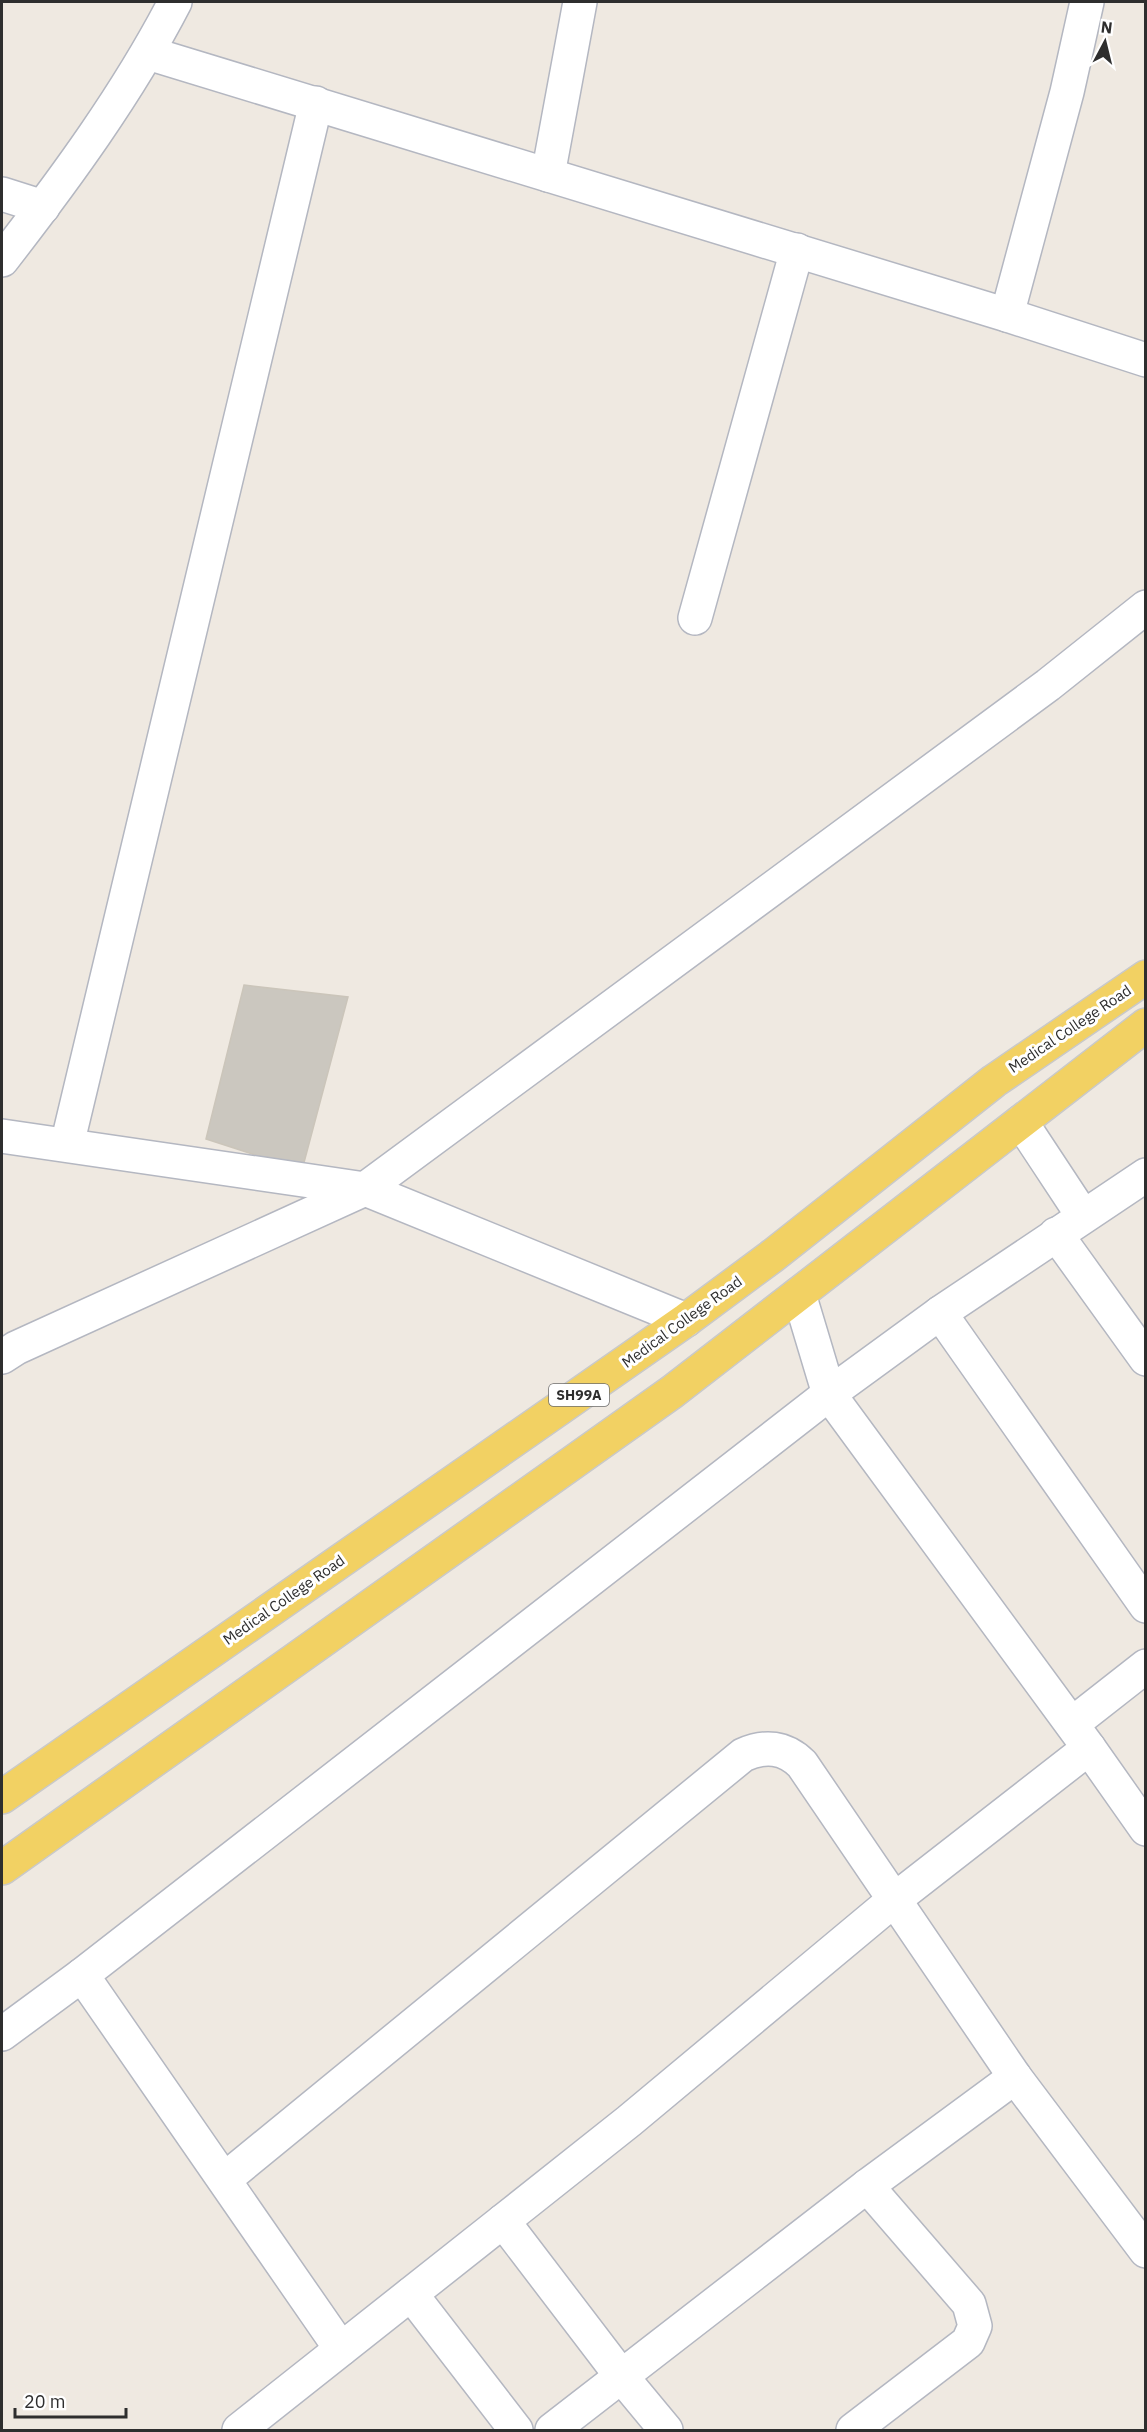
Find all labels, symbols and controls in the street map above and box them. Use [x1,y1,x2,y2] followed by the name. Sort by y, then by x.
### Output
[1075,12,1135,72] north arrow
[1100,16,1114,38] text: N
[1005,980,1135,1077] street label: Medical College Road
[618,1272,746,1372] street label: Medical College Road
[549,1384,609,1406] road number: SH99A
[219,1550,348,1649] street label: Medical College Road
[15,2381,126,2419] scale bar
[24,2390,66,2413] text: 20 m

